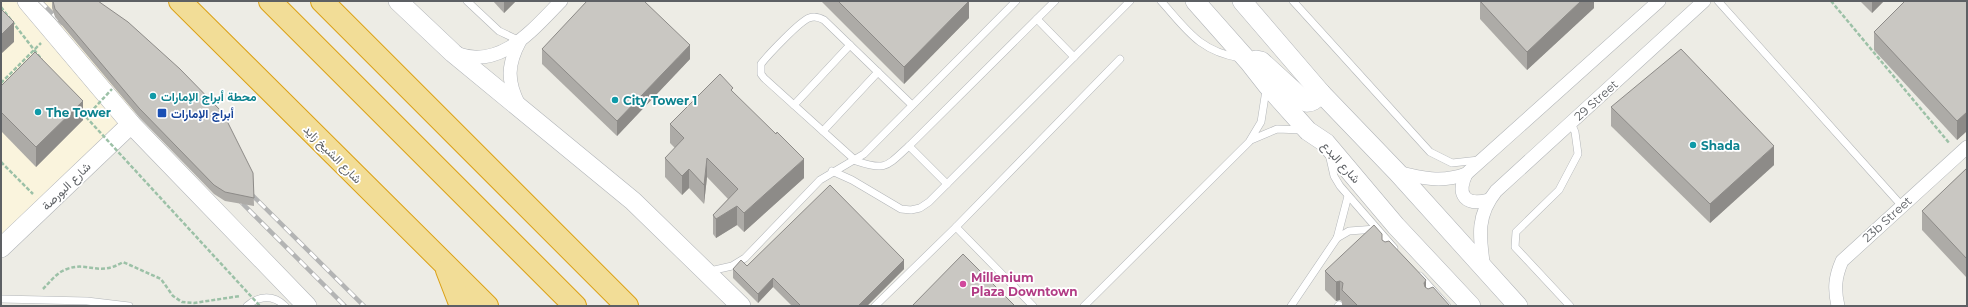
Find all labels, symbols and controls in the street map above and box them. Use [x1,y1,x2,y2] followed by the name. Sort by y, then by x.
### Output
[1571,76,1621,123] street label: 29 Street
[161,89,257,105] place label: محطة أبراج الإمارات
[148,91,158,101] marker: محطة أبراج الإمارات
[623,93,697,108] place label: City Tower 1
[610,95,620,105] marker: City Tower 1
[46,105,111,120] place label: The Tower
[171,106,234,122] place label: أبراج الإمارات
[33,107,43,117] marker: The Tower
[156,107,168,119] marker: أبراج الإمارات
[299,122,365,188] street label: شارع الشيخ زايد
[1317,138,1364,187] street label: شارع البدع
[1701,138,1740,153] place label: Shada
[1688,140,1698,150] marker: Shada
[38,159,95,215] street label: شارع البورصة
[1859,193,1915,245] street label: 23b Street
[971,270,1077,299] place label: Millenium Plaza Downtown
[958,279,968,289] marker: Millenium Plaza Downtown

